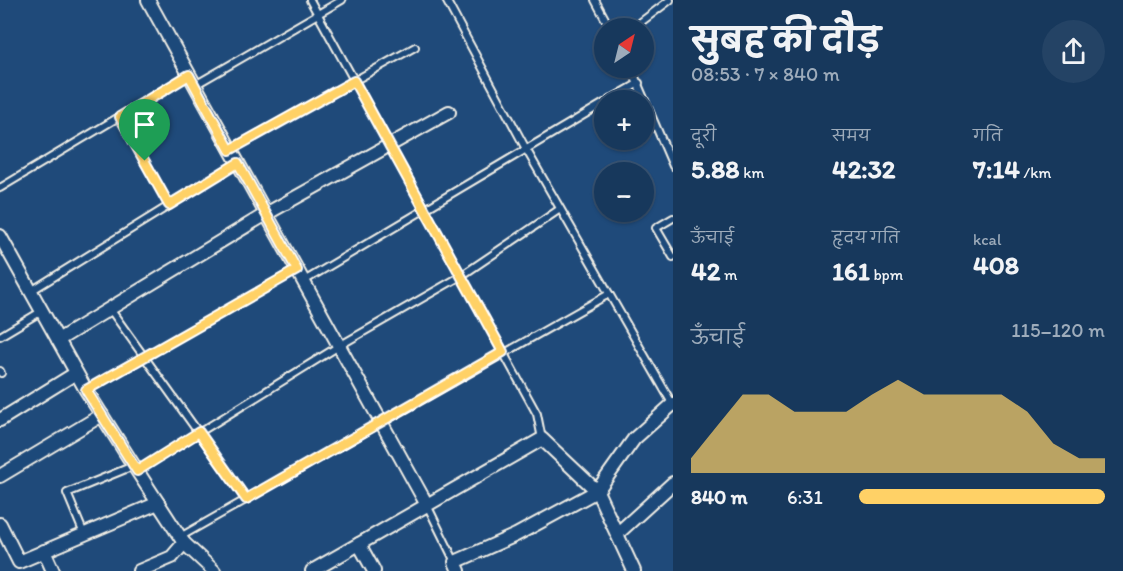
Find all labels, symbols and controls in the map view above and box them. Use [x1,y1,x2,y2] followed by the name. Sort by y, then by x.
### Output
[594,18,654,78] north arrow
[594,18,654,222] map controls
[691,20,881,59] text: सुबह की दौड़
[1042,20,1105,83] button: share
[691,62,840,86] text: 08:53 · 7 × 840 m
[594,90,654,150] button: +
[119,99,170,161] pin
[128,108,161,141] icon: arrive
[691,126,716,145] text: दूरी
[832,126,870,145] text: समय
[973,126,1002,145] text: गति
[691,153,740,185] text: 5.88
[832,153,896,185] text: 42:32
[973,153,1020,185] text: 7:14
[594,162,654,222] button: −
[740,163,764,182] text: km
[1020,163,1051,182] text: /km
[691,228,734,247] text: ऊँचाई
[832,228,899,247] text: हृदय गति
[973,230,1001,249] text: kcal
[973,249,1019,281] text: 408
[691,255,720,287] text: 42
[832,255,870,287] text: 161
[720,265,737,284] text: m
[870,265,903,284] text: bpm
[1011,318,1105,342] text: 115–120 m
[691,325,745,349] text: ऊँचाई
[691,485,748,509] text: 840 m
[787,485,823,509] text: 6:31

